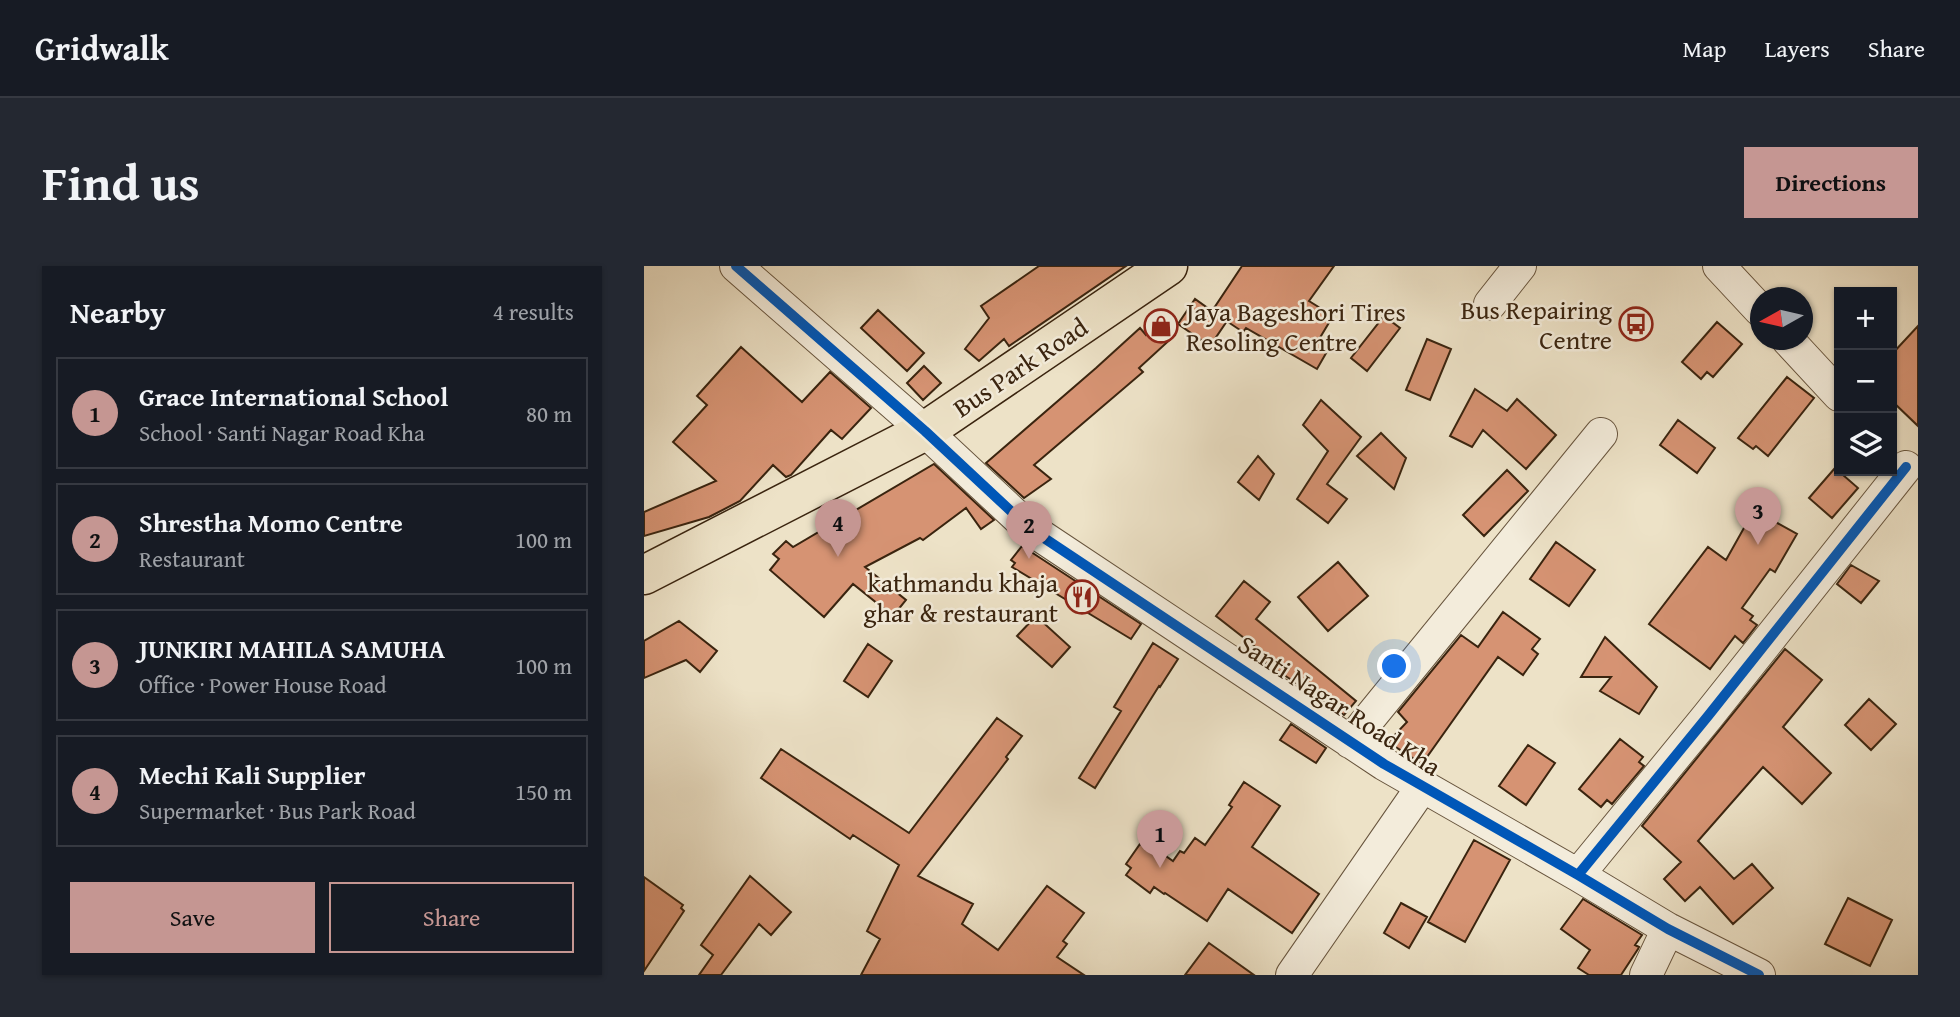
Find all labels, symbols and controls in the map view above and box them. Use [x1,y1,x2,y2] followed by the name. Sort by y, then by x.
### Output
[35,24,169,72] text: Gridwalk
[1683,31,1726,66] text: Map
[1764,31,1830,66] text: Layers
[1868,31,1925,66] text: Share
[42,146,200,218] text: Find us
[1744,147,1918,218] button: Directions
[1750,287,1813,350] north arrow
[1834,287,1897,476] map controls
[1834,287,1897,350] button: +
[70,290,166,334] text: Nearby
[1461,290,1612,359] place label: Bus Repairing Centre
[1183,292,1406,361] place label: Jaya Bageshori Tires Resoling Centre
[493,295,574,328] text: 4 results
[1617,305,1655,343] bus stop icon: Bus Repairing Centre
[945,307,1095,427] street label: Bus Park Road
[1142,307,1180,345] shop icon: Jaya Bageshori Tires Resoling Centre
[1834,350,1897,413] button: −
[139,377,448,416] text: Grace International School
[89,397,101,430] text: 1
[526,397,572,430] text: 80 m
[1834,413,1897,476] button: layers
[139,416,425,449] text: School · Santi Nagar Road Kha
[1735,487,1781,545] pin: 3
[815,499,861,557] pin: 4
[1006,501,1052,559] pin: 2
[139,503,403,542] text: Shrestha Momo Centre
[89,523,101,556] text: 2
[515,523,572,556] text: 100 m
[139,542,245,575] text: Restaurant
[864,563,1059,632] place label: kathmandu khaja ghar & restaurant
[1063,578,1101,616] restaurant icon: kathmandu khaja ghar & restaurant
[1231,625,1450,786] street label: Santi Nagar Road Kha
[139,629,445,668] text: JUNKIRI MAHILA SAMUHA
[89,649,101,682] text: 3
[515,649,572,682] text: 100 m
[1377,649,1411,683] your location
[139,668,387,701] text: Office · Power House Road
[139,755,365,794] text: Mechi Kali Supplier
[89,775,101,808] text: 4
[515,775,572,808] text: 150 m
[139,794,416,827] text: Supermarket · Bus Park Road
[1137,810,1183,868] pin: 1
[70,882,315,953] button: Save
[329,882,574,953] button: Share

